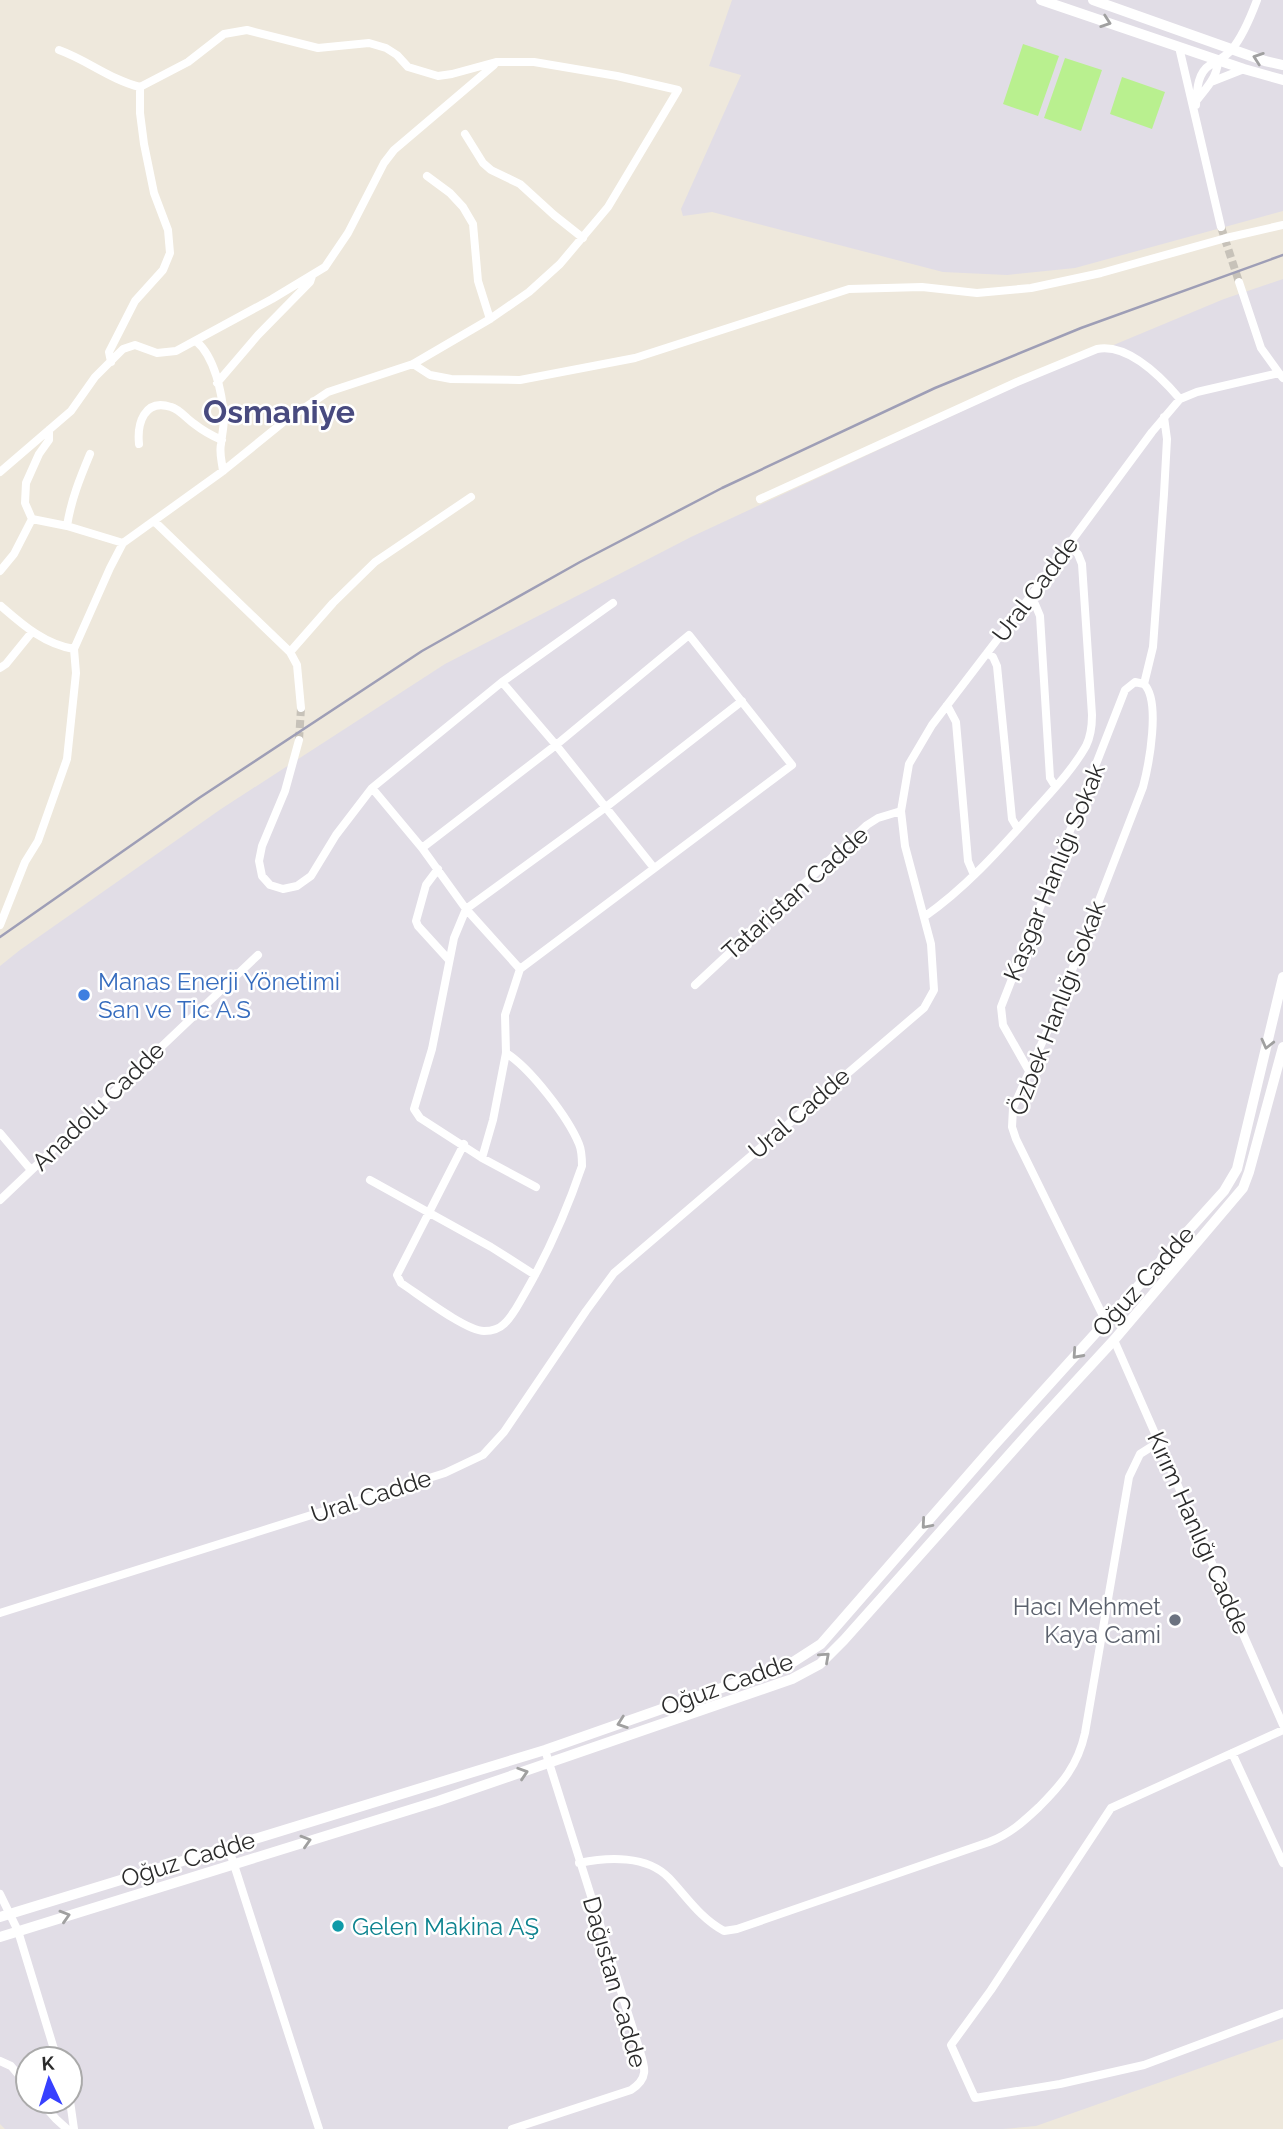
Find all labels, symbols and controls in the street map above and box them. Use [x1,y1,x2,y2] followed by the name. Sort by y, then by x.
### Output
[1099,14,1111,28] one-way arrow
[1252,52,1264,66] one-way arrow
[203,393,355,430] district label: Osmaniye
[986,530,1084,648] street label: Ural Cadde
[997,759,1111,985] street label: Kaşgar Hanlığı Sokak
[716,820,874,966] street label: Tataristan Cadde
[1003,896,1111,1119] street label: Özbek Hanlığı Sokak
[98,967,340,1024] place label: Manas Enerji Yönetimi San ve Tic A.S
[76,987,92,1003] marker: Manas Enerji Yönetimi San ve Tic A.S
[26,1036,170,1176] street label: Anadolu Cadde
[1261,1038,1275,1050] one-way arrow
[742,1061,856,1165] street label: Ural Cadde
[1086,1220,1200,1342] street label: Oğuz Cadde
[1072,1346,1085,1359] one-way arrow
[1141,1427,1257,1639] street label: Kırım Hanlığı Cadde
[307,1463,435,1529] street label: Ural Cadde
[922,1516,934,1529] one-way arrow
[1013,1592,1161,1649] place label: Hacı Mehmet Kaya Cami
[1167,1612,1183,1628] marker: Hacı Mehmet Kaya Cami
[657,1647,797,1721] street label: Oğuz Cadde
[817,1653,830,1665] one-way arrow
[616,1715,628,1729] one-way arrow
[516,1767,528,1781] one-way arrow
[118,1825,258,1893] street label: Oğuz Cadde
[299,1835,311,1850] one-way arrow
[577,1893,653,2071] street label: Dağıstan Cadde
[59,1910,71,1925] one-way arrow
[352,1912,539,1941] place label: Gelen Makina AŞ
[330,1918,346,1934] marker: Gelen Makina AŞ
[14,2045,84,2115] north arrow
[41,2052,55,2074] text: K

